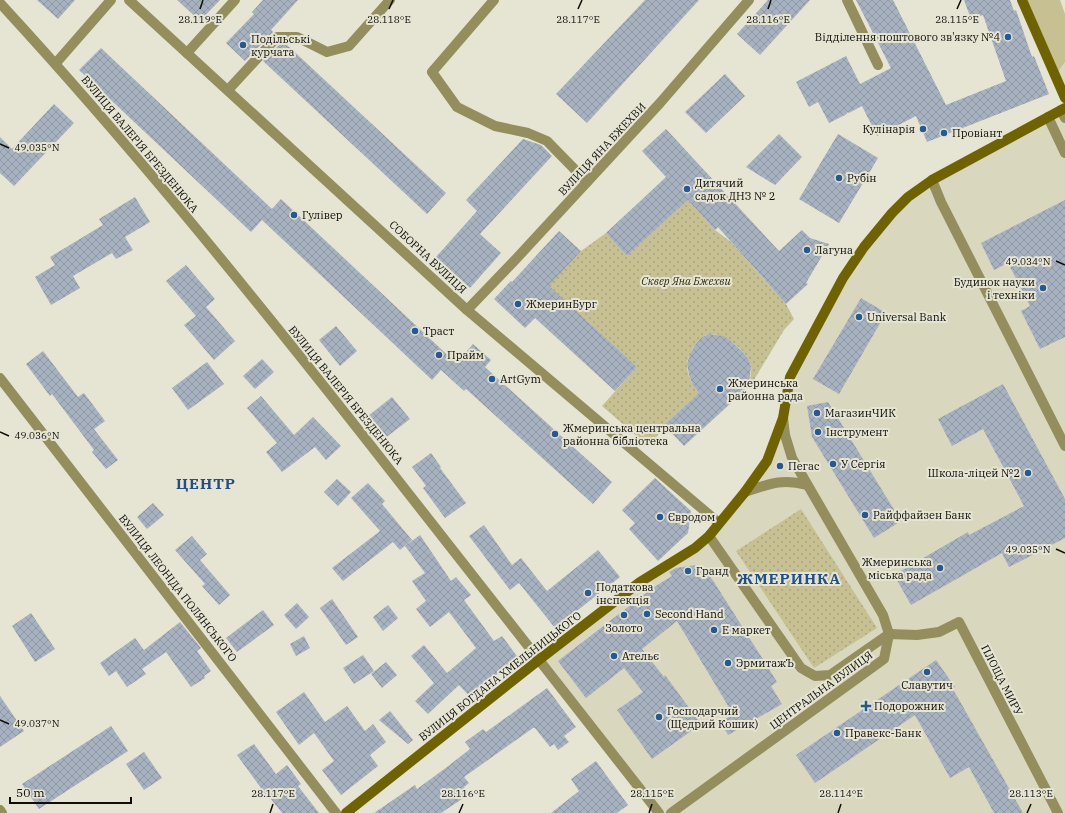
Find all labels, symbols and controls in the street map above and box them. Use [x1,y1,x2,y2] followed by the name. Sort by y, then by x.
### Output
[178,13,222,26] text: 28.119°E
[367,13,411,26] text: 28.118°E
[556,13,600,26] text: 28.117°E
[746,13,790,26] text: 28.116°E
[935,13,979,26] text: 28.115°E
[815,30,1000,44] place label: Відділення поштового зв'язку №4
[251,32,311,59] place label: Подільські курчата
[1003,32,1013,42] marker: Відділення поштового зв'язку №4
[238,40,248,50] marker: Подільські курчата
[79,73,202,216] street label: ВУЛИЦЯ ВАЛЕРІЯ БРЕЗДЕНЮКА
[555,99,649,198] street label: ВУЛИЦЯ ЯНА БЖЕХВИ
[862,122,915,136] place label: Кулінарія
[918,124,928,134] marker: Кулінарія
[952,126,1003,140] place label: Провіант
[939,128,949,138] marker: Провіант
[14,141,60,154] text: 49.035°N
[847,171,877,185] place label: Рубін
[834,173,844,183] marker: Рубін
[695,176,775,203] place label: Дитячий садок ДНЗ № 2
[682,184,692,194] marker: Дитячий садок ДНЗ № 2
[302,208,343,222] place label: Гулівер
[289,210,299,220] marker: Гулівер
[386,218,470,296] street label: СОБОРНА ВУЛИЦЯ
[815,243,853,257] place label: Лагуна
[802,245,812,255] marker: Лагуна
[1005,255,1051,268] text: 49.034°N
[641,274,731,288] park label: Сквер Яна Бжехви
[954,275,1035,302] place label: Будинок науки і техніки
[1038,283,1048,293] marker: Будинок науки і техніки
[526,297,597,311] place label: ЖмеринБург
[513,299,523,309] marker: ЖмеринБург
[867,310,947,324] place label: Universal Bank
[854,312,864,322] marker: Universal Bank
[286,323,407,468] street label: ВУЛИЦЯ ВАЛЕРІЯ БРЕЗДЕНЮКА
[423,324,454,338] place label: Траст
[410,326,420,336] marker: Траст
[447,348,484,362] place label: Прайм
[434,350,444,360] marker: Прайм
[500,372,541,386] place label: ArtGym
[487,374,497,384] marker: ArtGym
[728,376,803,403] place label: Жмеринська районна рада
[715,384,725,394] marker: Жмеринська районна рада
[825,406,896,420] place label: МагазинЧИК
[812,408,822,418] marker: МагазинЧИК
[563,421,701,448] place label: Жмеринська центральна районна бібліотека
[826,425,889,439] place label: Інструмент
[813,427,823,437] marker: Інструмент
[14,429,60,442] text: 49.036°N
[550,429,560,439] marker: Жмеринська центральна районна бібліотека
[841,457,886,471] place label: У Сергія
[788,459,820,473] place label: Пегас
[828,459,838,469] marker: У Сергія
[775,461,785,471] marker: Пегас
[928,466,1020,480] place label: Школа-ліцей №2
[1023,468,1033,478] marker: Школа-ліцей №2
[176,474,236,493] district label: ЦЕНТР
[873,508,972,522] place label: Райффайзен Банк
[668,510,715,524] place label: Євродом
[860,510,870,520] marker: Райффайзен Банк
[116,511,240,665] street label: ВУЛИЦЯ ЛЕОНІДА ПОЛЯНСЬКОГО
[655,512,665,522] marker: Євродом
[1005,543,1051,556] text: 49.035°N
[862,555,932,582] place label: Жмеринська міська рада
[935,563,945,573] marker: Жмеринська міська рада
[696,564,729,578] place label: Гранд
[683,566,693,576] marker: Гранд
[737,569,841,588] district label: ЖМЕРИНКА
[596,580,654,607] place label: Податкова інспекція
[583,588,593,598] marker: Податкова інспекція
[655,607,724,621] place label: Second Hand
[416,608,584,744] street label: ВУЛИЦЯ БОГДАНА ХМЕЛЬНИЦЬКОГО
[642,609,652,619] marker: Second Hand
[619,610,629,620] marker: Золото
[605,621,643,635] place label: Золото
[722,623,771,637] place label: E маркет
[709,625,719,635] marker: E маркет
[978,642,1026,719] street label: ПЛОЩА МИРУ
[767,648,875,732] street label: ЦЕНТРАЛЬНА ВУЛИЦЯ
[622,649,659,663] place label: Ательє
[609,651,619,661] marker: Ательє
[736,656,794,670] place label: ЭрмитажЪ
[723,658,733,668] marker: ЭрмитажЪ
[922,667,932,677] marker: Славутич
[901,678,953,692] place label: Славутич
[874,699,945,713] place label: Подорожник
[861,701,871,711] marker: Подорожник
[667,704,758,731] place label: Господарчий (Щедрий Кошик)
[654,712,664,722] marker: Господарчий (Щедрий Кошик)
[14,717,60,730] text: 49.037°N
[845,726,922,740] place label: Правекс-Банк
[832,728,842,738] marker: Правекс-Банк
[10,779,131,805] scale bar
[16,785,45,800] text: 50 m
[251,787,295,800] text: 28.117°E
[441,787,485,800] text: 28.116°E
[630,787,674,800] text: 28.115°E
[819,787,863,800] text: 28.114°E
[1009,787,1053,800] text: 28.113°E

